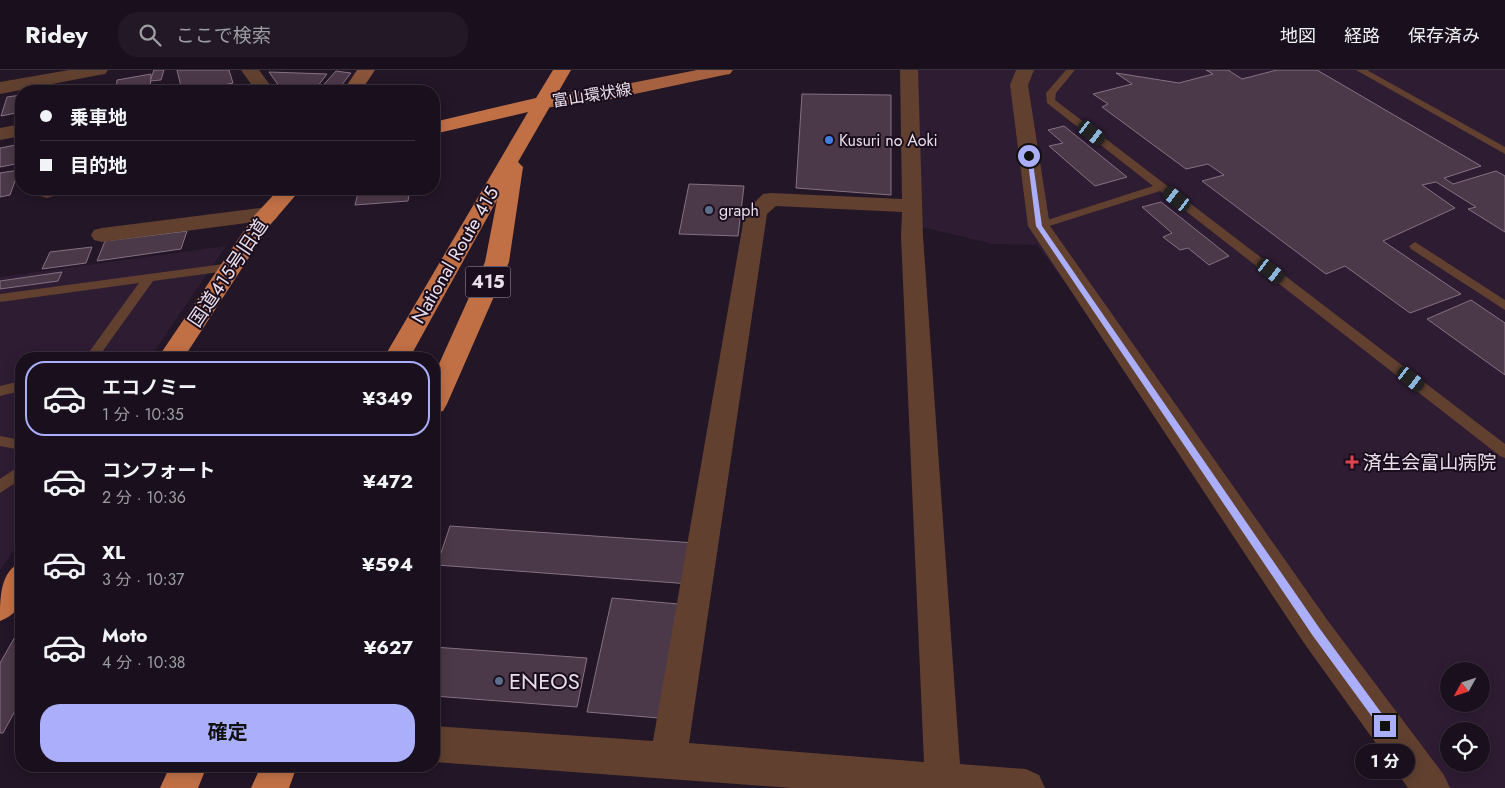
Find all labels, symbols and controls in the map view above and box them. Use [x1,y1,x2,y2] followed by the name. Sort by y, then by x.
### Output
[118,12,468,57] search box
[25,17,88,52] text: Ridey
[136,21,164,49] icon: search
[176,22,271,49] text: ここで検索
[1280,23,1316,49] text: 地図
[1344,23,1380,49] text: 経路
[1408,23,1480,49] text: 保存済み
[551,77,633,113] street label: 富山環状線
[70,104,127,131] text: 乗車地
[1075,118,1108,148] car
[839,129,938,152] place label: Kusuri no Aoki
[823,134,835,146] marker: Kusuri no Aoki
[1018,145,1040,167] route start
[70,152,127,179] text: 目的地
[407,182,503,328] street label: National Route 415
[1160,184,1193,214] car
[719,199,759,222] place label: graph
[703,204,715,216] marker: graph
[182,213,274,333] street label: 国道415号旧道
[1254,256,1287,286] car
[466,266,510,298] road number: 415
[1394,364,1427,394] car
[102,374,197,401] text: エコノミー
[42,376,87,421] icon: car
[363,385,413,412] text: ¥349
[102,403,184,426] text: 1 分 · 10:35
[1363,449,1496,476] place label: 済生会富山病院
[1345,455,1359,469] marker: 済生会富山病院
[102,457,215,484] text: コンフォート
[42,459,87,504] icon: car
[363,468,413,495] text: ¥472
[102,486,186,509] text: 2 分 · 10:36
[102,539,125,566] text: XL
[42,542,87,587] icon: car
[362,551,413,578] text: ¥594
[102,568,184,591] text: 3 分 · 10:37
[102,622,147,649] text: Moto
[42,625,87,670] icon: car
[364,634,413,661] text: ¥627
[102,651,186,674] text: 4 分 · 10:38
[1440,662,1490,712] north arrow
[1440,662,1490,772] map controls
[509,665,580,697] place label: ENEOS
[493,675,505,687] marker: ENEOS
[40,704,415,762] button: 確定
[1374,715,1396,737] route end
[1440,722,1490,772] button: locate
[1355,744,1415,778] callout: 1 分
[1371,750,1399,773] text: 1 分

